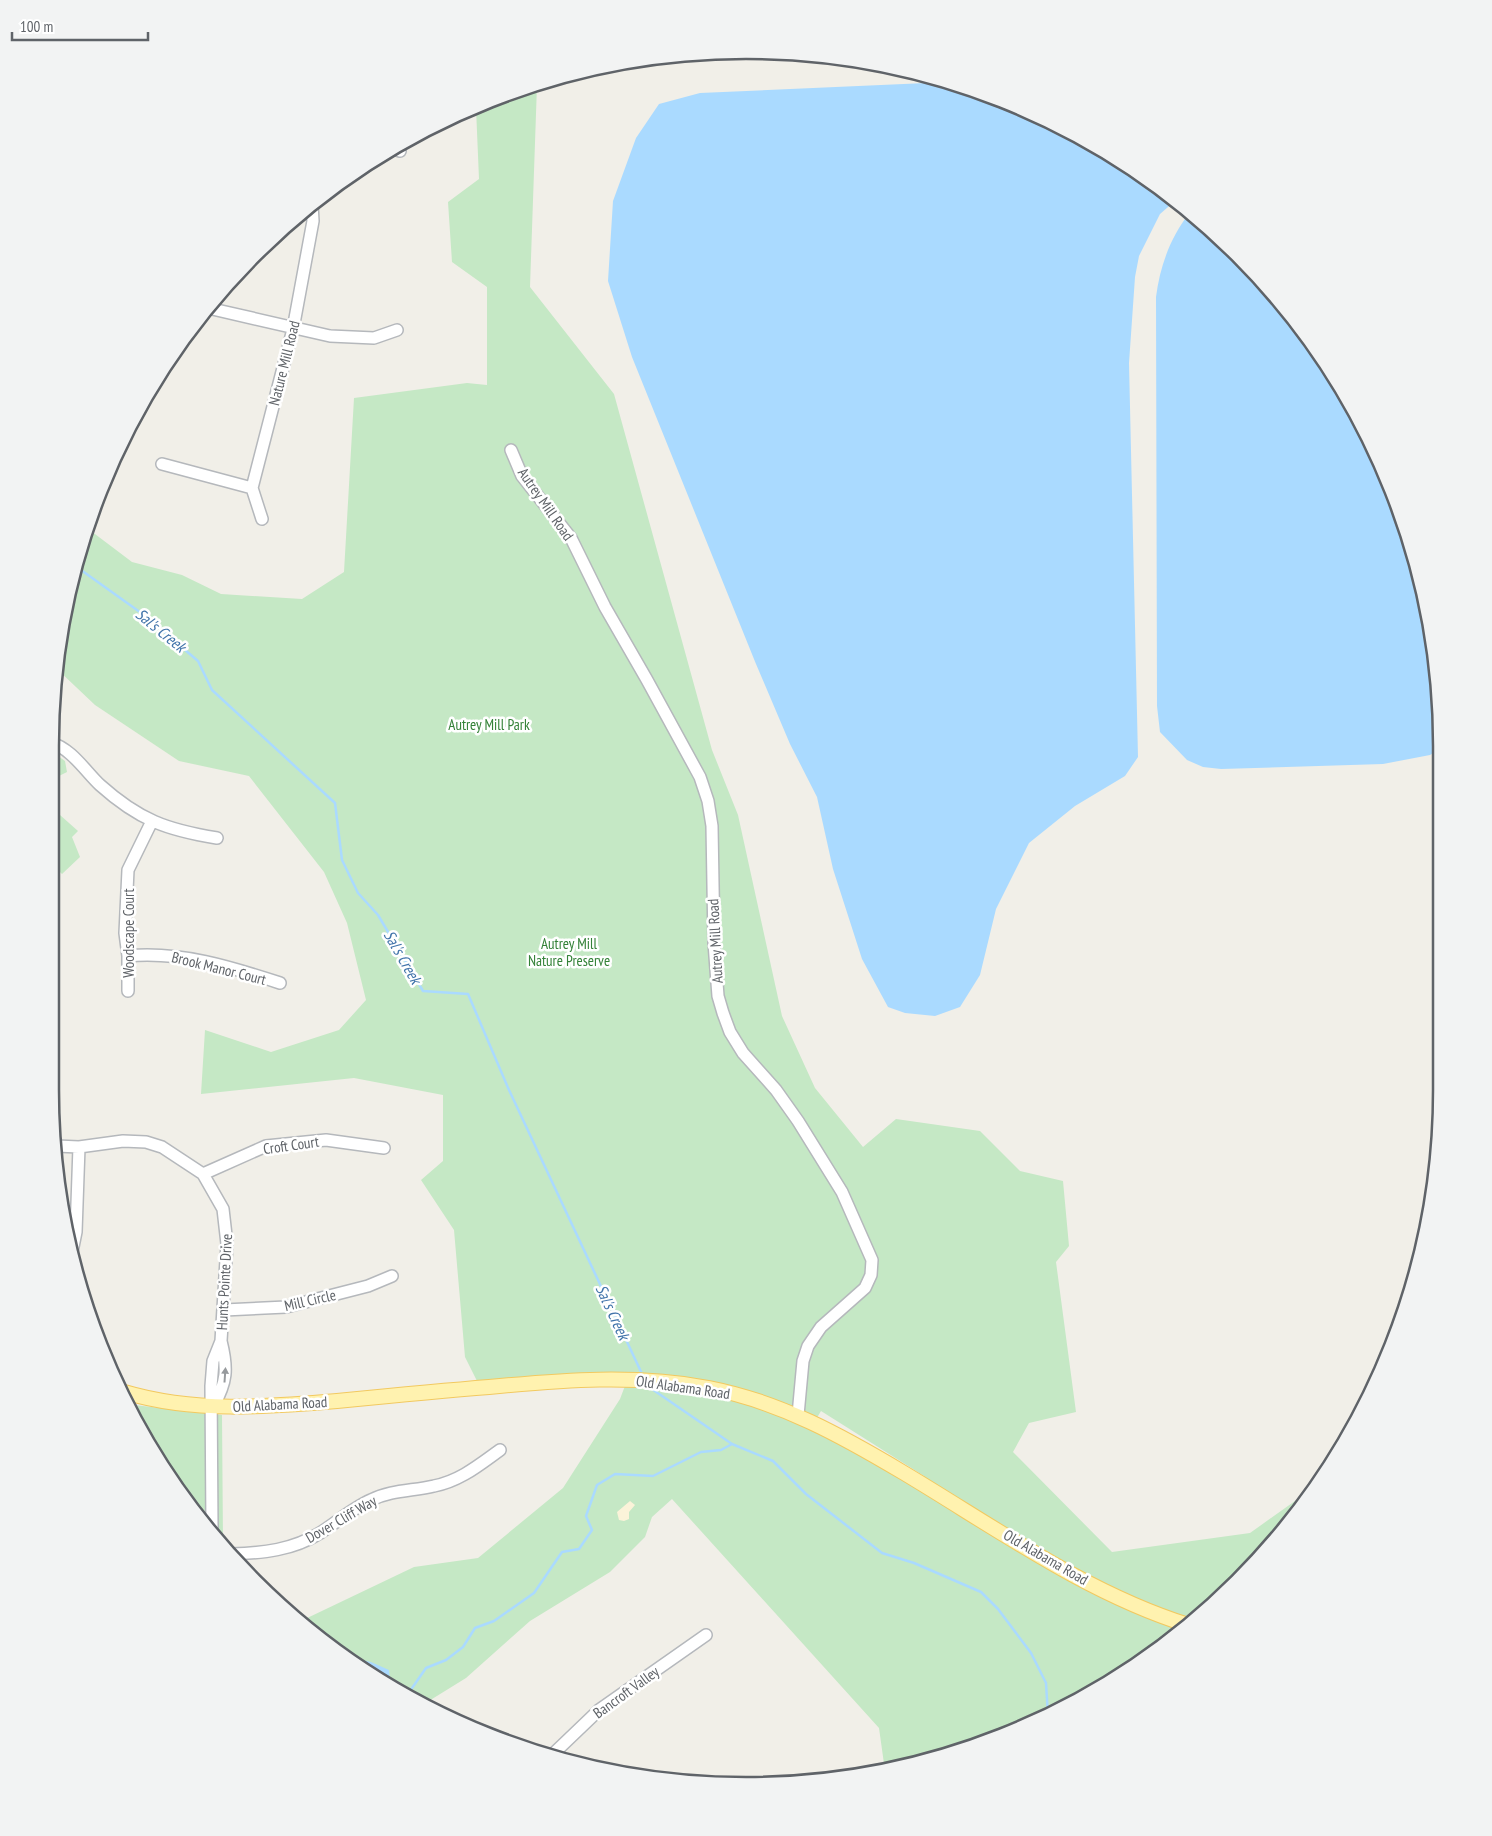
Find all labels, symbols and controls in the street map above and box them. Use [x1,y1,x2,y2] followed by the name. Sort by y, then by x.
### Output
[12,10,149,42] scale bar
[20,17,53,36] text: 100 m
[264,319,304,407] street label: Nature Mill Road
[514,464,578,544] street label: Autrey Mill Road
[132,604,191,657] water label: Sal's Creek
[448,715,530,734] park label: Autrey Mill Park
[119,888,138,978] street label: Woodscape Court
[703,898,727,984] street label: Autrey Mill Road
[380,927,427,989] water label: Sal's Creek
[528,934,610,970] park label: Autrey Mill Nature Preserve
[170,947,268,989] street label: Brook Manor Court
[262,1132,320,1158] street label: Croft Court
[212,1233,236,1331] street label: Hunts Pointe Drive
[592,1281,635,1344] water label: Sal's Creek
[282,1285,338,1315] street label: Mill Circle
[221,1367,229,1383] one-way arrow
[635,1371,731,1403] street label: Old Alabama Road
[232,1392,328,1416] street label: Old Alabama Road
[302,1491,380,1547] street label: Dover Cliff Way
[1000,1525,1092,1589] street label: Old Alabama Road
[589,1661,663,1722] street label: Bancroft Valley

